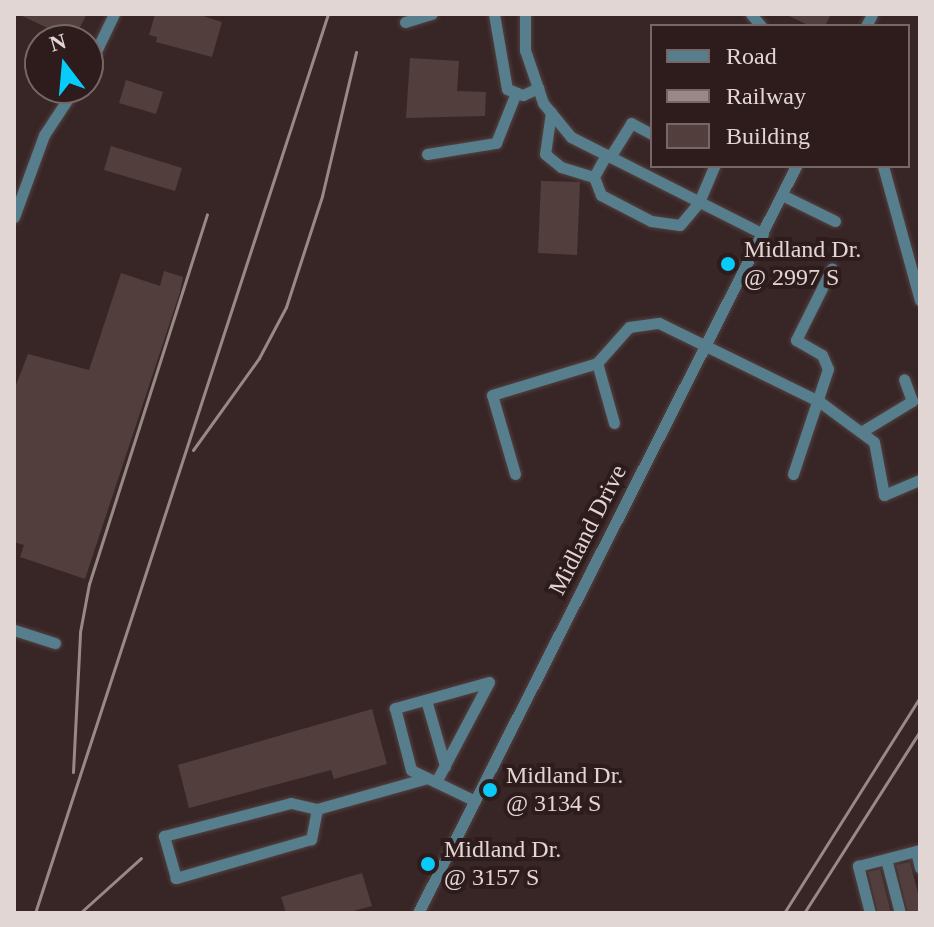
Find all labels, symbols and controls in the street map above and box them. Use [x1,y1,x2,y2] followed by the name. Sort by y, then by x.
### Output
[24,24,104,104] north arrow
[650,24,910,168] legend
[47,28,69,57] text: N
[726,43,777,69] text: Road
[726,83,806,109] text: Railway
[726,123,810,149] text: Building
[744,236,861,292] place label: Midland Dr. @ 2997 S
[719,255,737,273] marker: Midland Dr. @ 2997 S
[543,460,633,600] street label: Midland Drive
[506,762,623,818] place label: Midland Dr. @ 3134 S
[481,781,499,799] marker: Midland Dr. @ 3134 S
[444,836,561,892] place label: Midland Dr. @ 3157 S
[419,855,437,873] marker: Midland Dr. @ 3157 S

